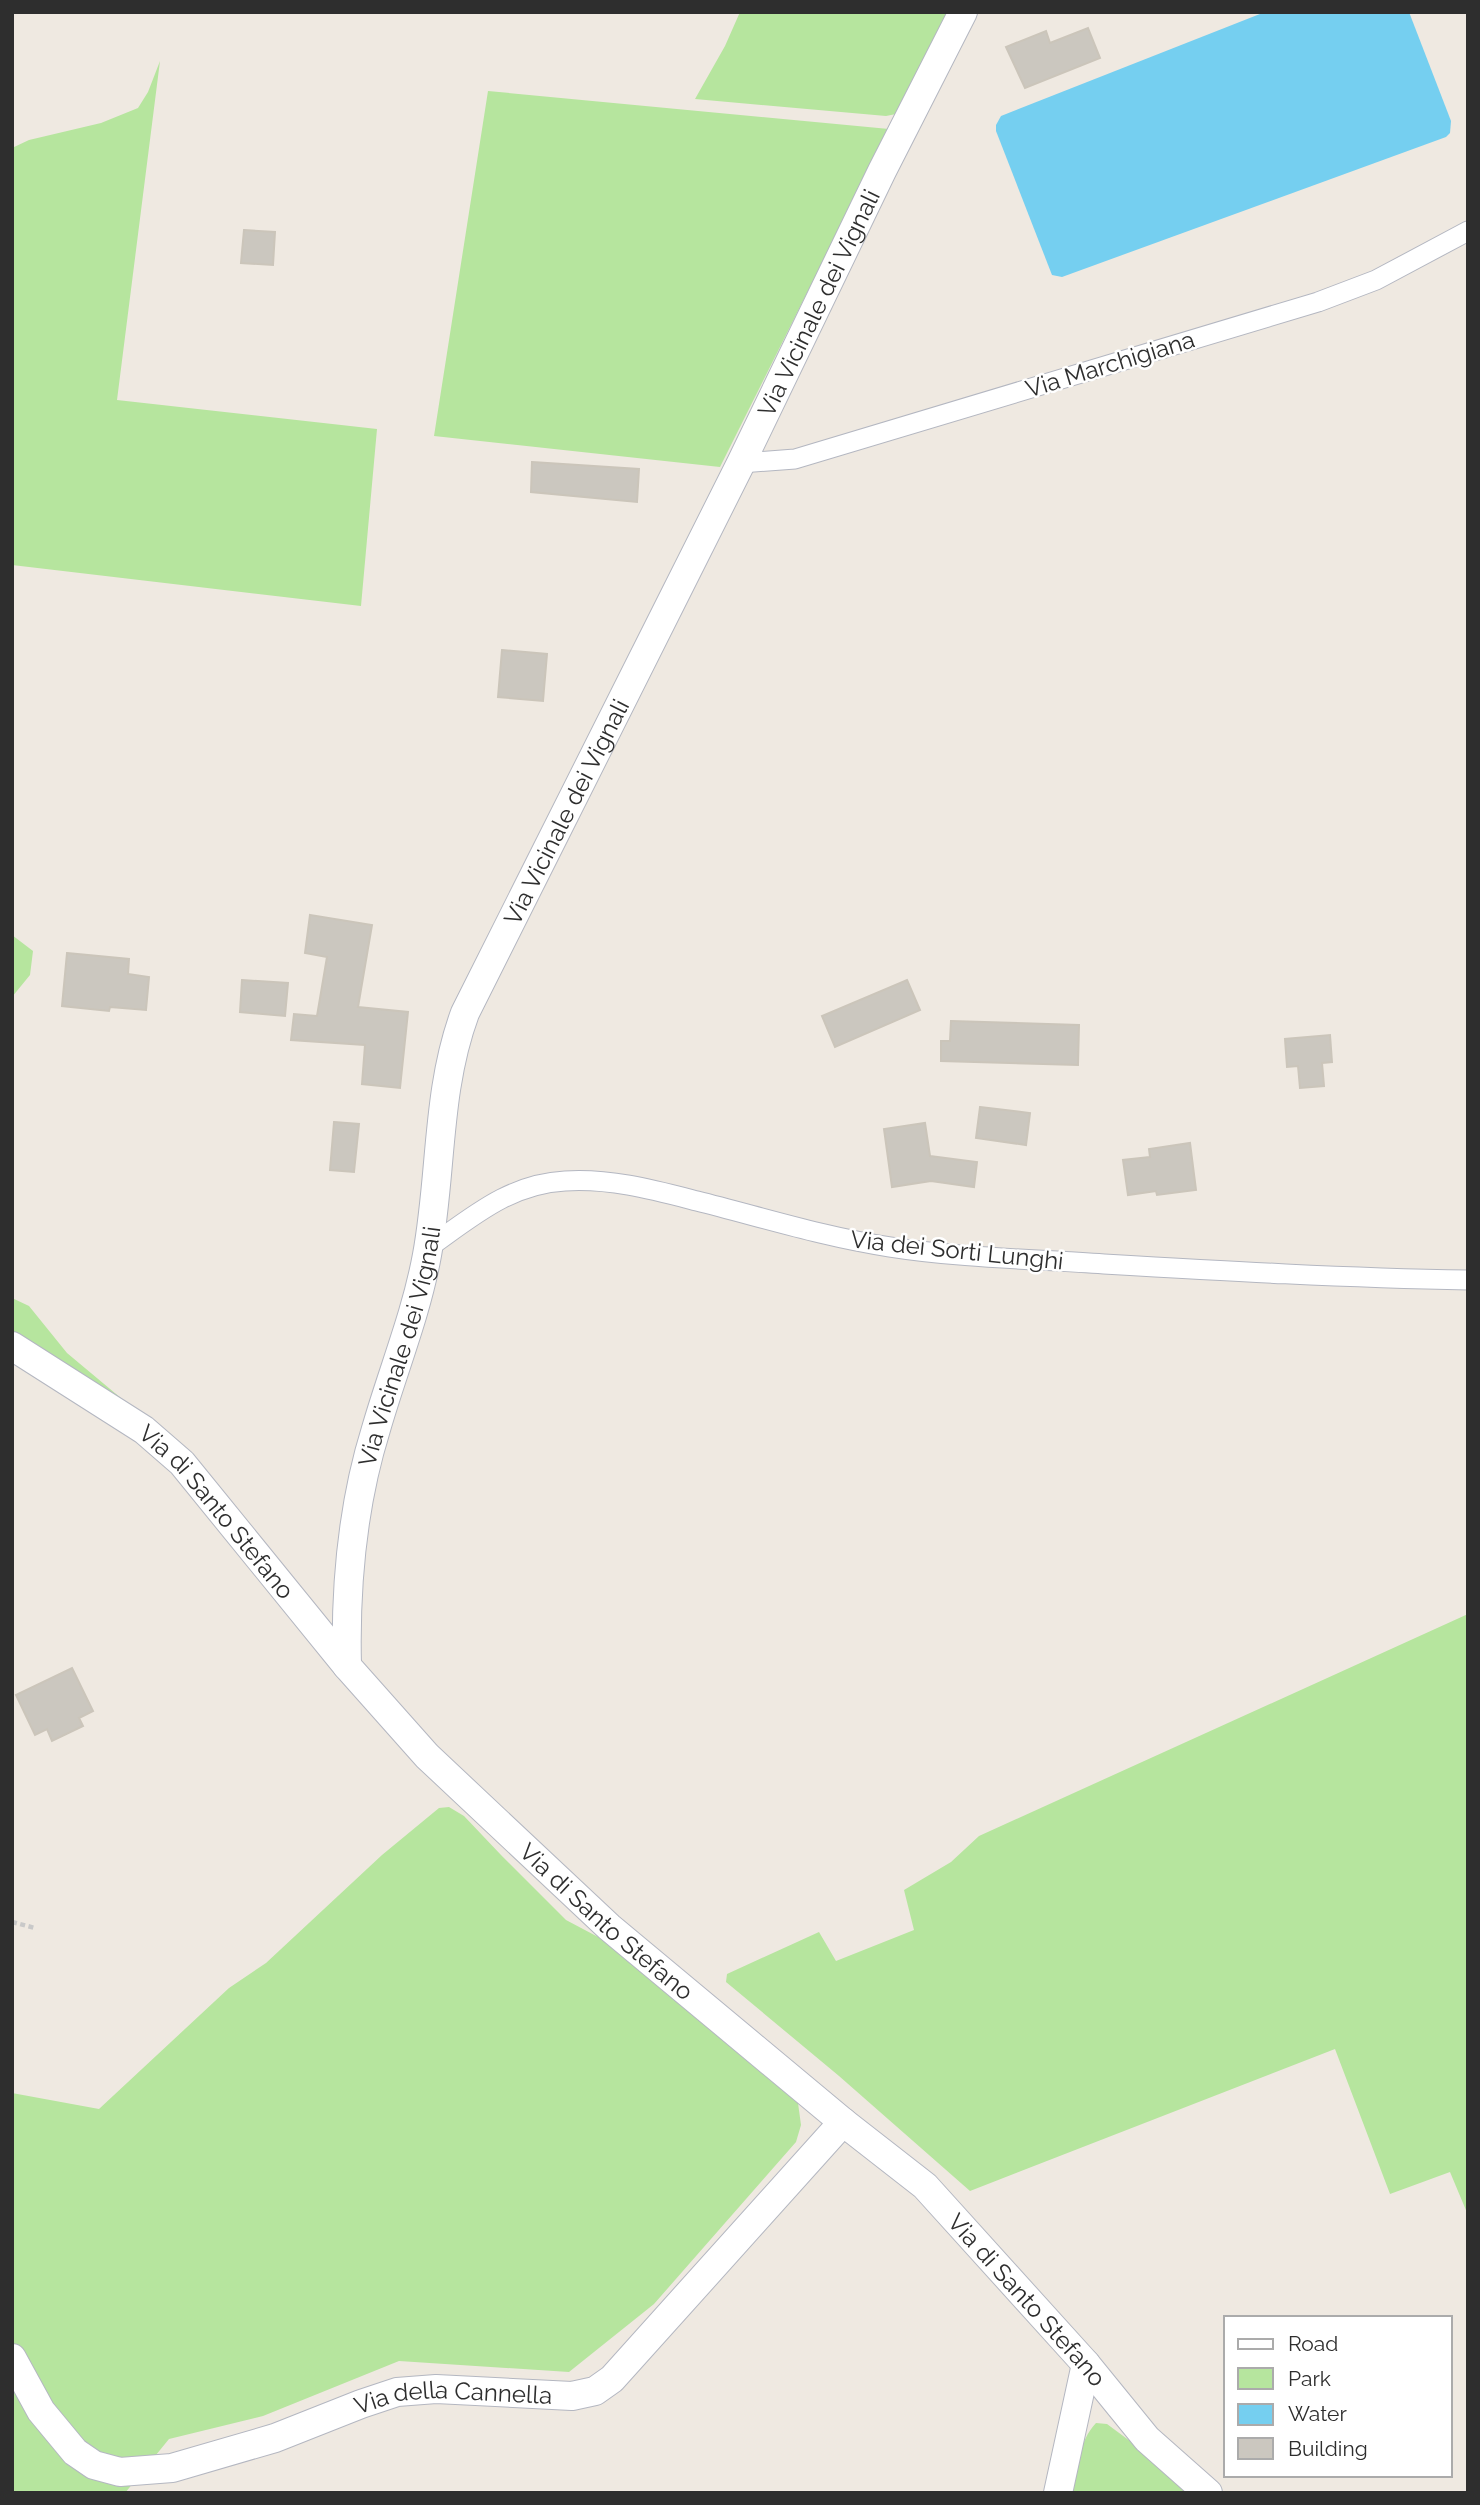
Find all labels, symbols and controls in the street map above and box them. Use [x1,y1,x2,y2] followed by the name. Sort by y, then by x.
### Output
[751,185,885,421] street label: Via Vicinale dei Vignali
[1022,324,1198,404] street label: Via Marchigiana
[497,694,635,929] street label: Via Vicinale dei Vignali
[352,1224,446,1469] street label: Via Vicinale dei Vignali
[849,1224,1065,1276] street label: Via dei Sorti Lunghi
[133,1418,301,1604] street label: Via di Santo Stefano
[514,1837,699,2006] street label: Via di Santo Stefano
[942,2207,1112,2392] street label: Via di Santo Stefano
[1224,2316,1452,2477] legend
[1288,2331,1338,2356] text: Road
[1288,2366,1331,2391] text: Park
[350,2374,553,2420] street label: Via della Cannella
[1288,2401,1347,2426] text: Water
[1288,2436,1368,2461] text: Building

